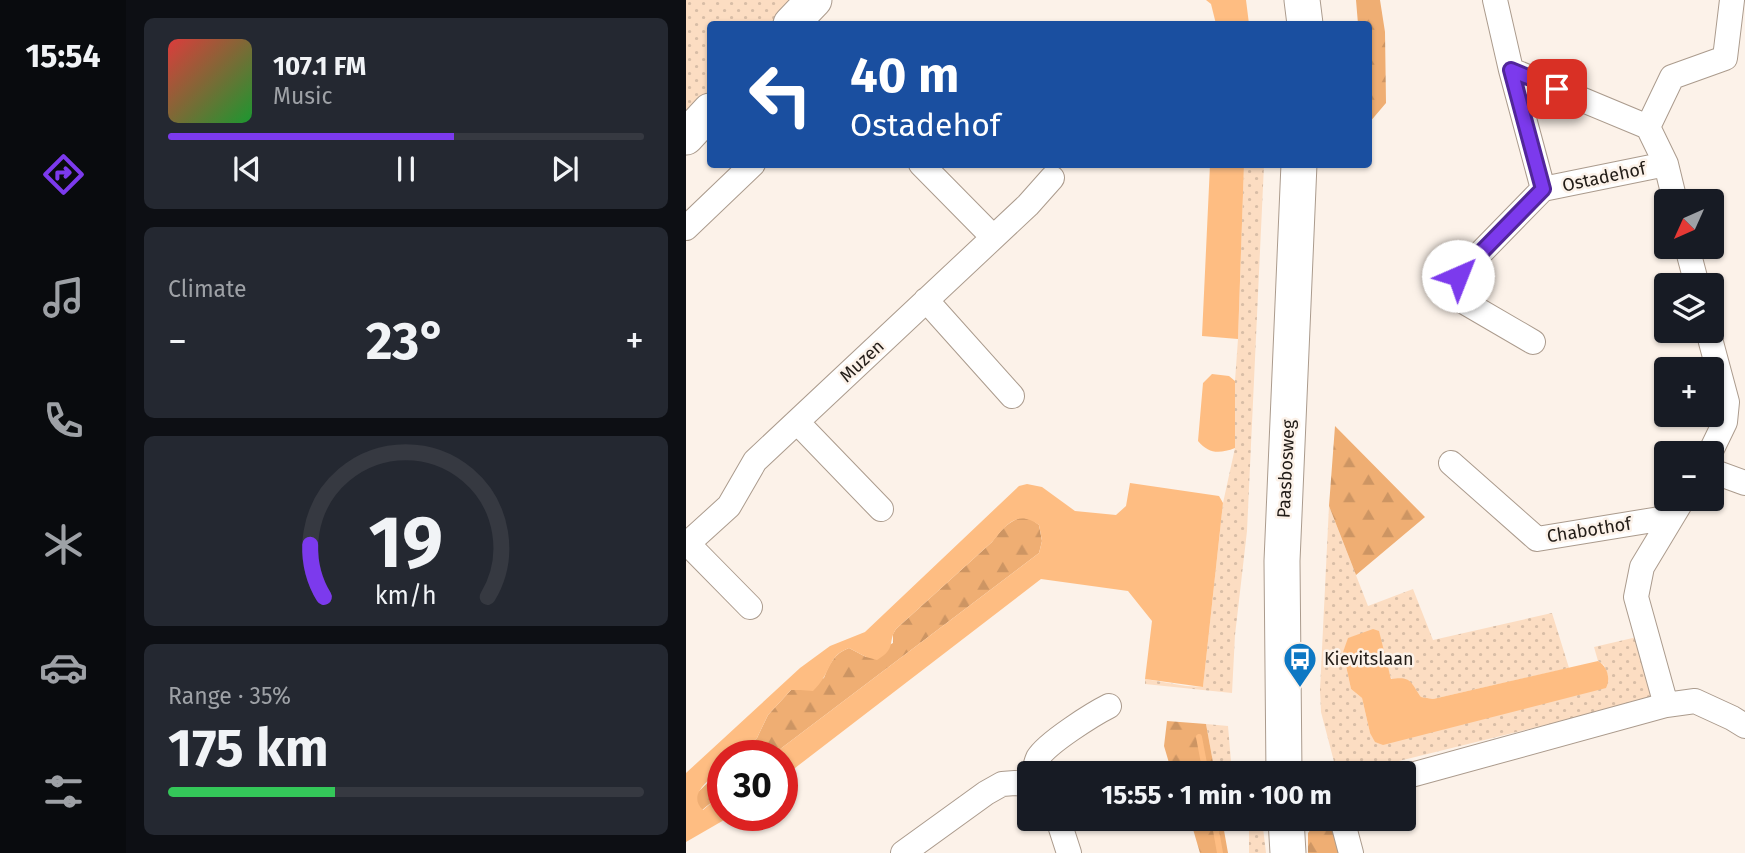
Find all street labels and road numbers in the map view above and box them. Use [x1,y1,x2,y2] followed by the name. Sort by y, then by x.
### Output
[1560,157,1650,197] street label: Ostadehof
[835,335,889,387] street label: Muzen
[1272,418,1300,519] street label: Paasbosweg
[1545,512,1635,548] street label: Chabothof

